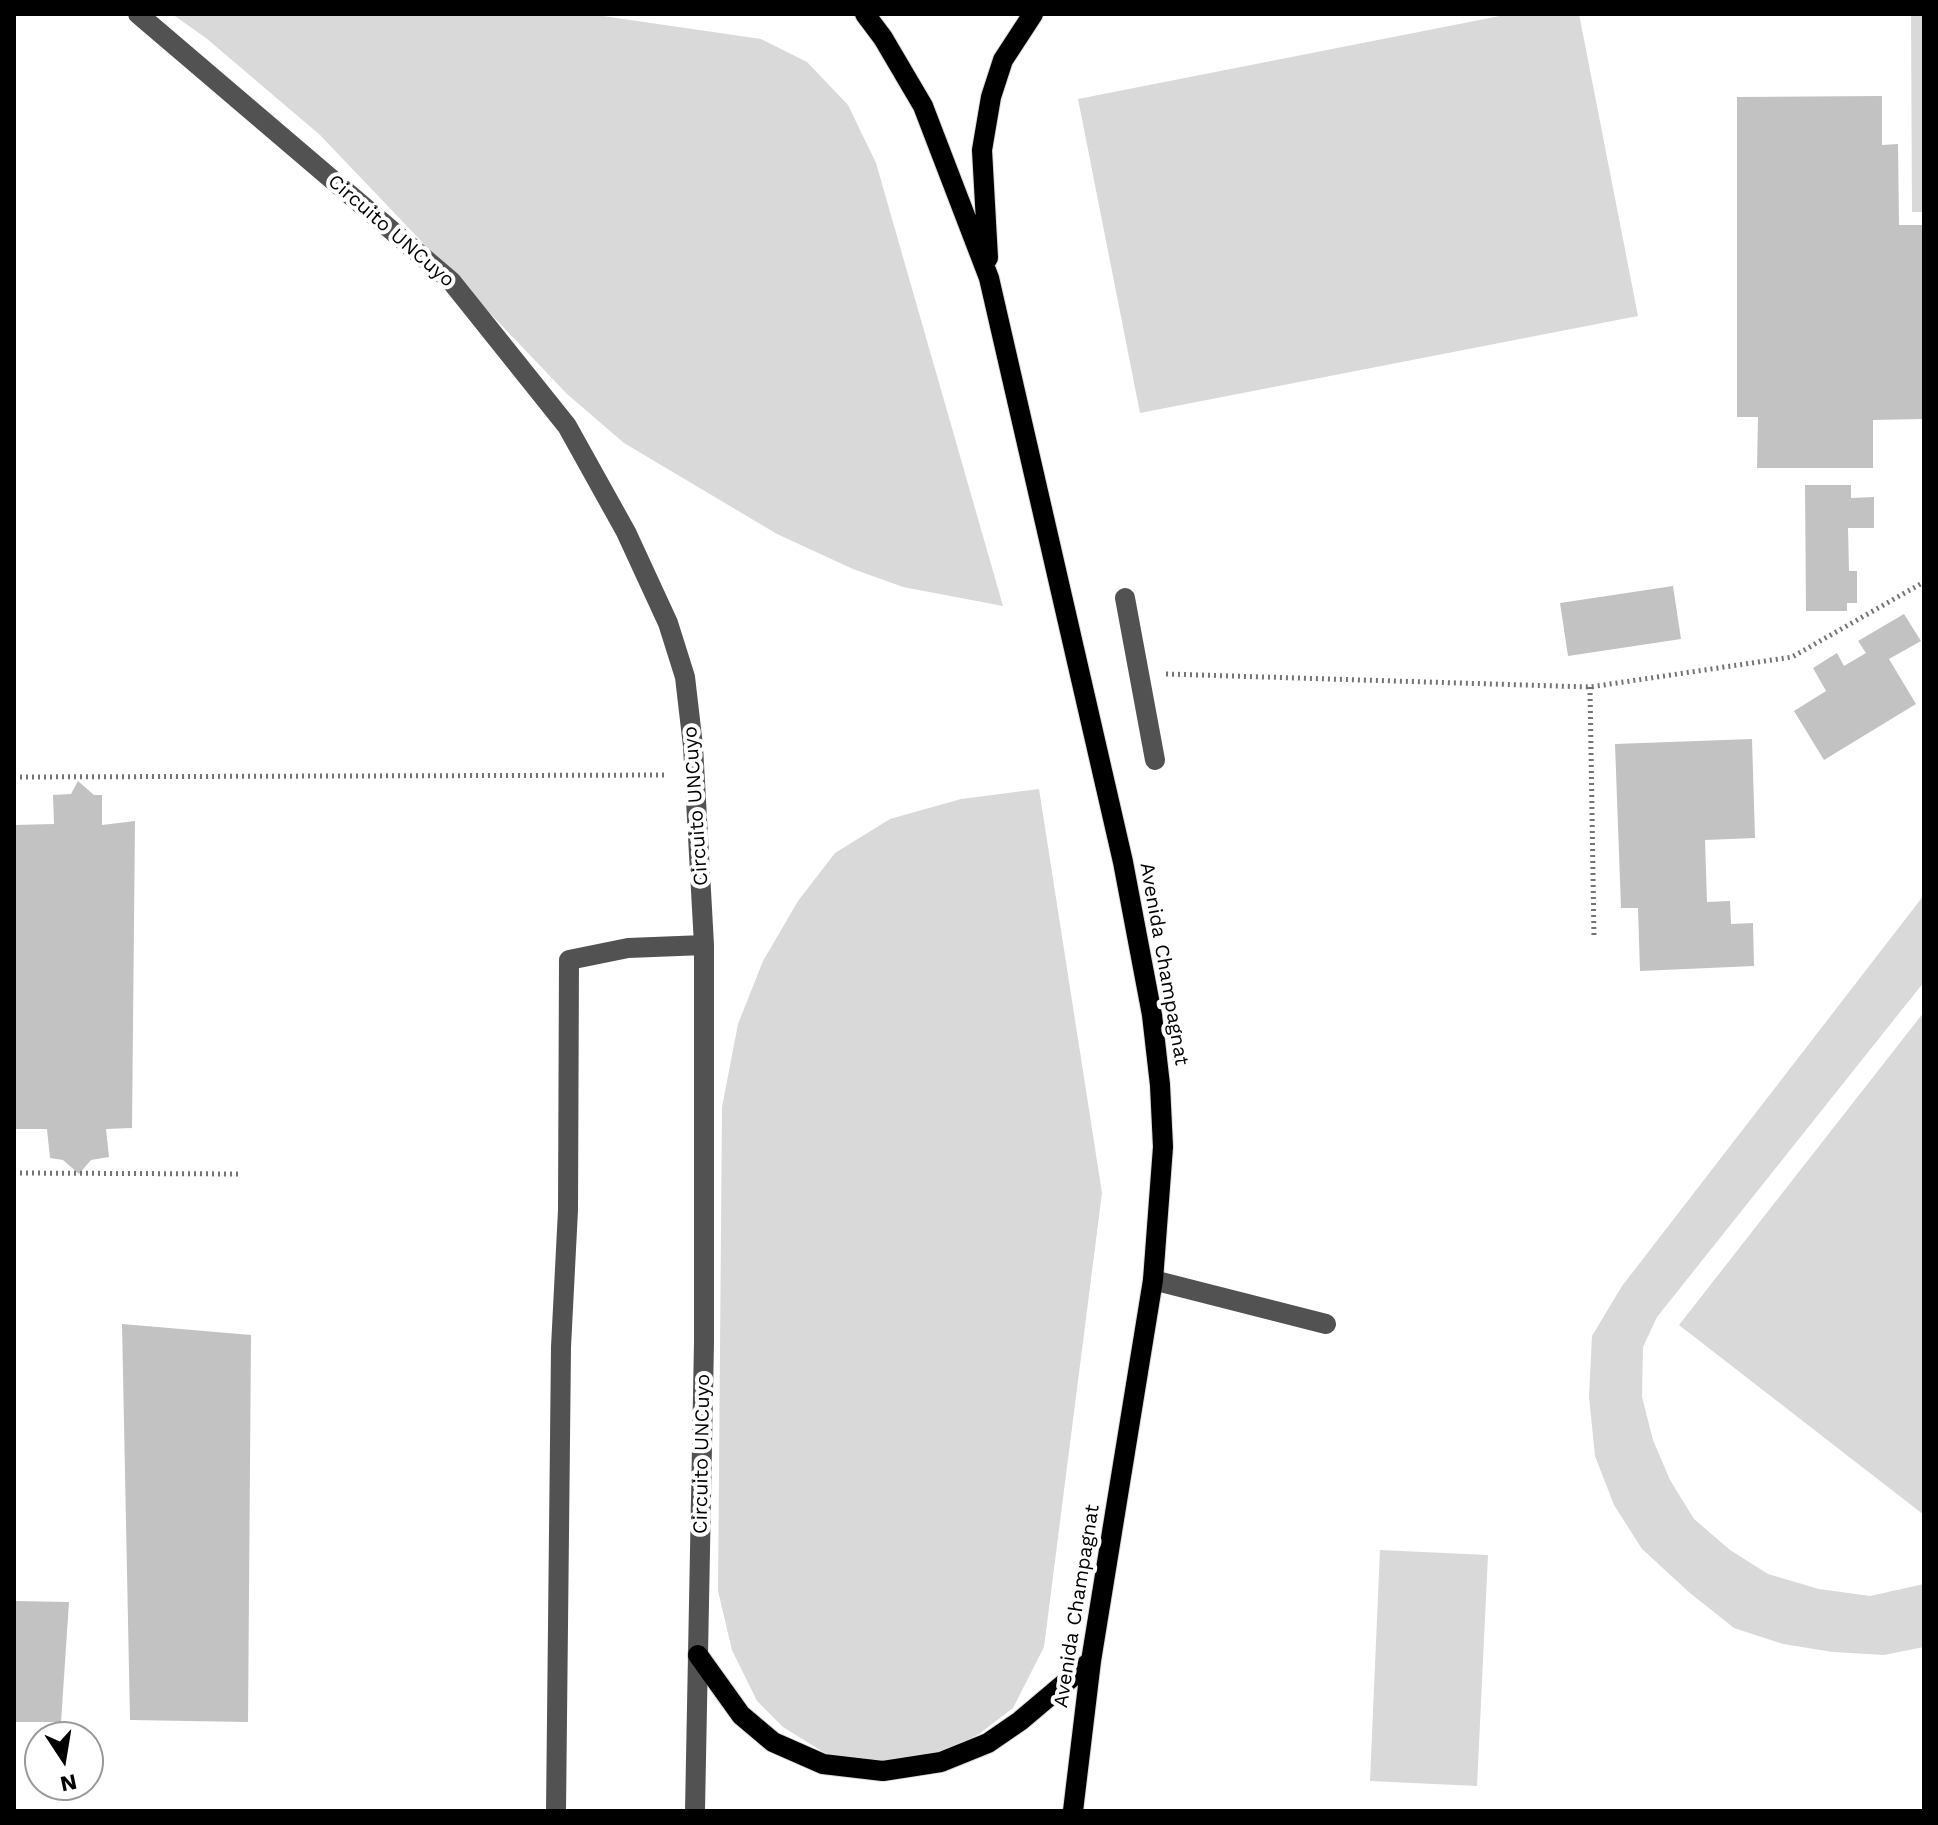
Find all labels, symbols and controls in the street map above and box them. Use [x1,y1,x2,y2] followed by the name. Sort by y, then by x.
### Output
[323,169,459,293] street label: Circuito UNCuyo
[678,725,714,887] street label: Circuito UNCuyo
[1134,861,1194,1067] street label: Avenida Champagnat
[689,1374,715,1534] street label: Circuito UNCuyo
[1049,1503,1105,1709] street label: Avenida Champagnat
[24,1721,104,1801] north arrow
[58,1769,79,1797] text: N

